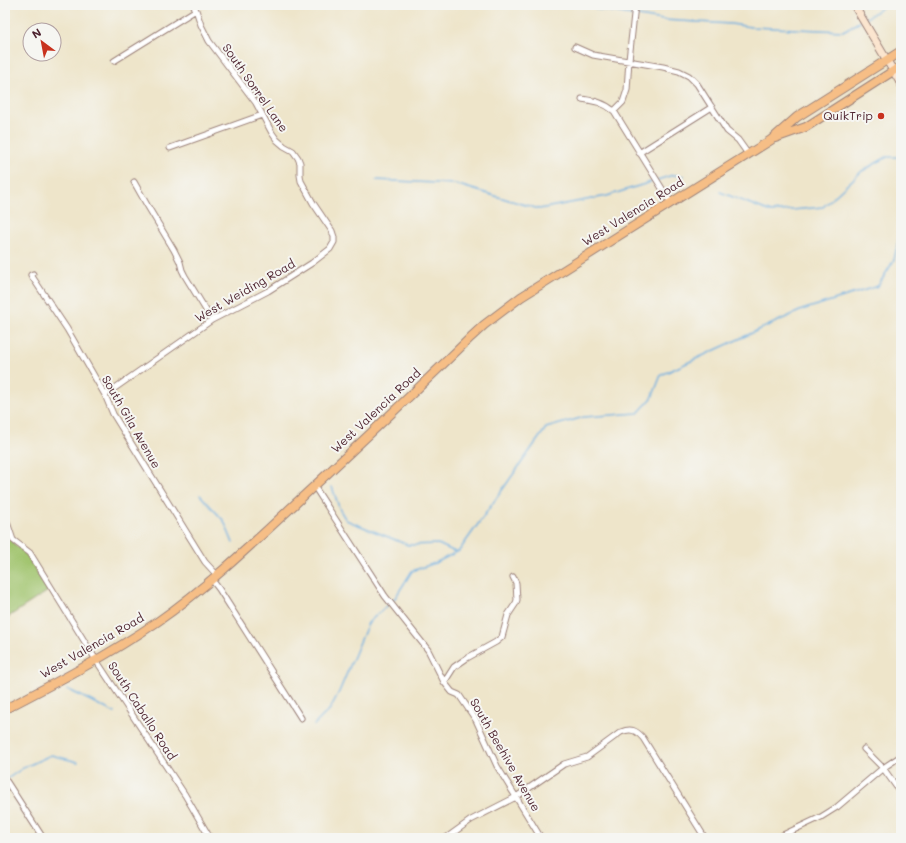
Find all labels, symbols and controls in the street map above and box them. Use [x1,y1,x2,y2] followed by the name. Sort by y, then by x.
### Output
[22,22,62,62] north arrow
[29,25,44,42] text: N
[219,40,292,135] street label: South Sorrel Lane
[823,107,873,123] place label: QuikTrip
[876,111,886,121] marker: QuikTrip
[579,173,687,249] street label: West Valencia Road
[191,255,298,325] street label: West Weiding Road
[327,364,424,456] street label: West Valencia Road
[99,372,165,471] street label: South Gila Avenue
[37,609,147,681] street label: West Valencia Road
[105,658,181,763] street label: South Caballo Road
[467,695,545,814] street label: South Beehive Avenue

